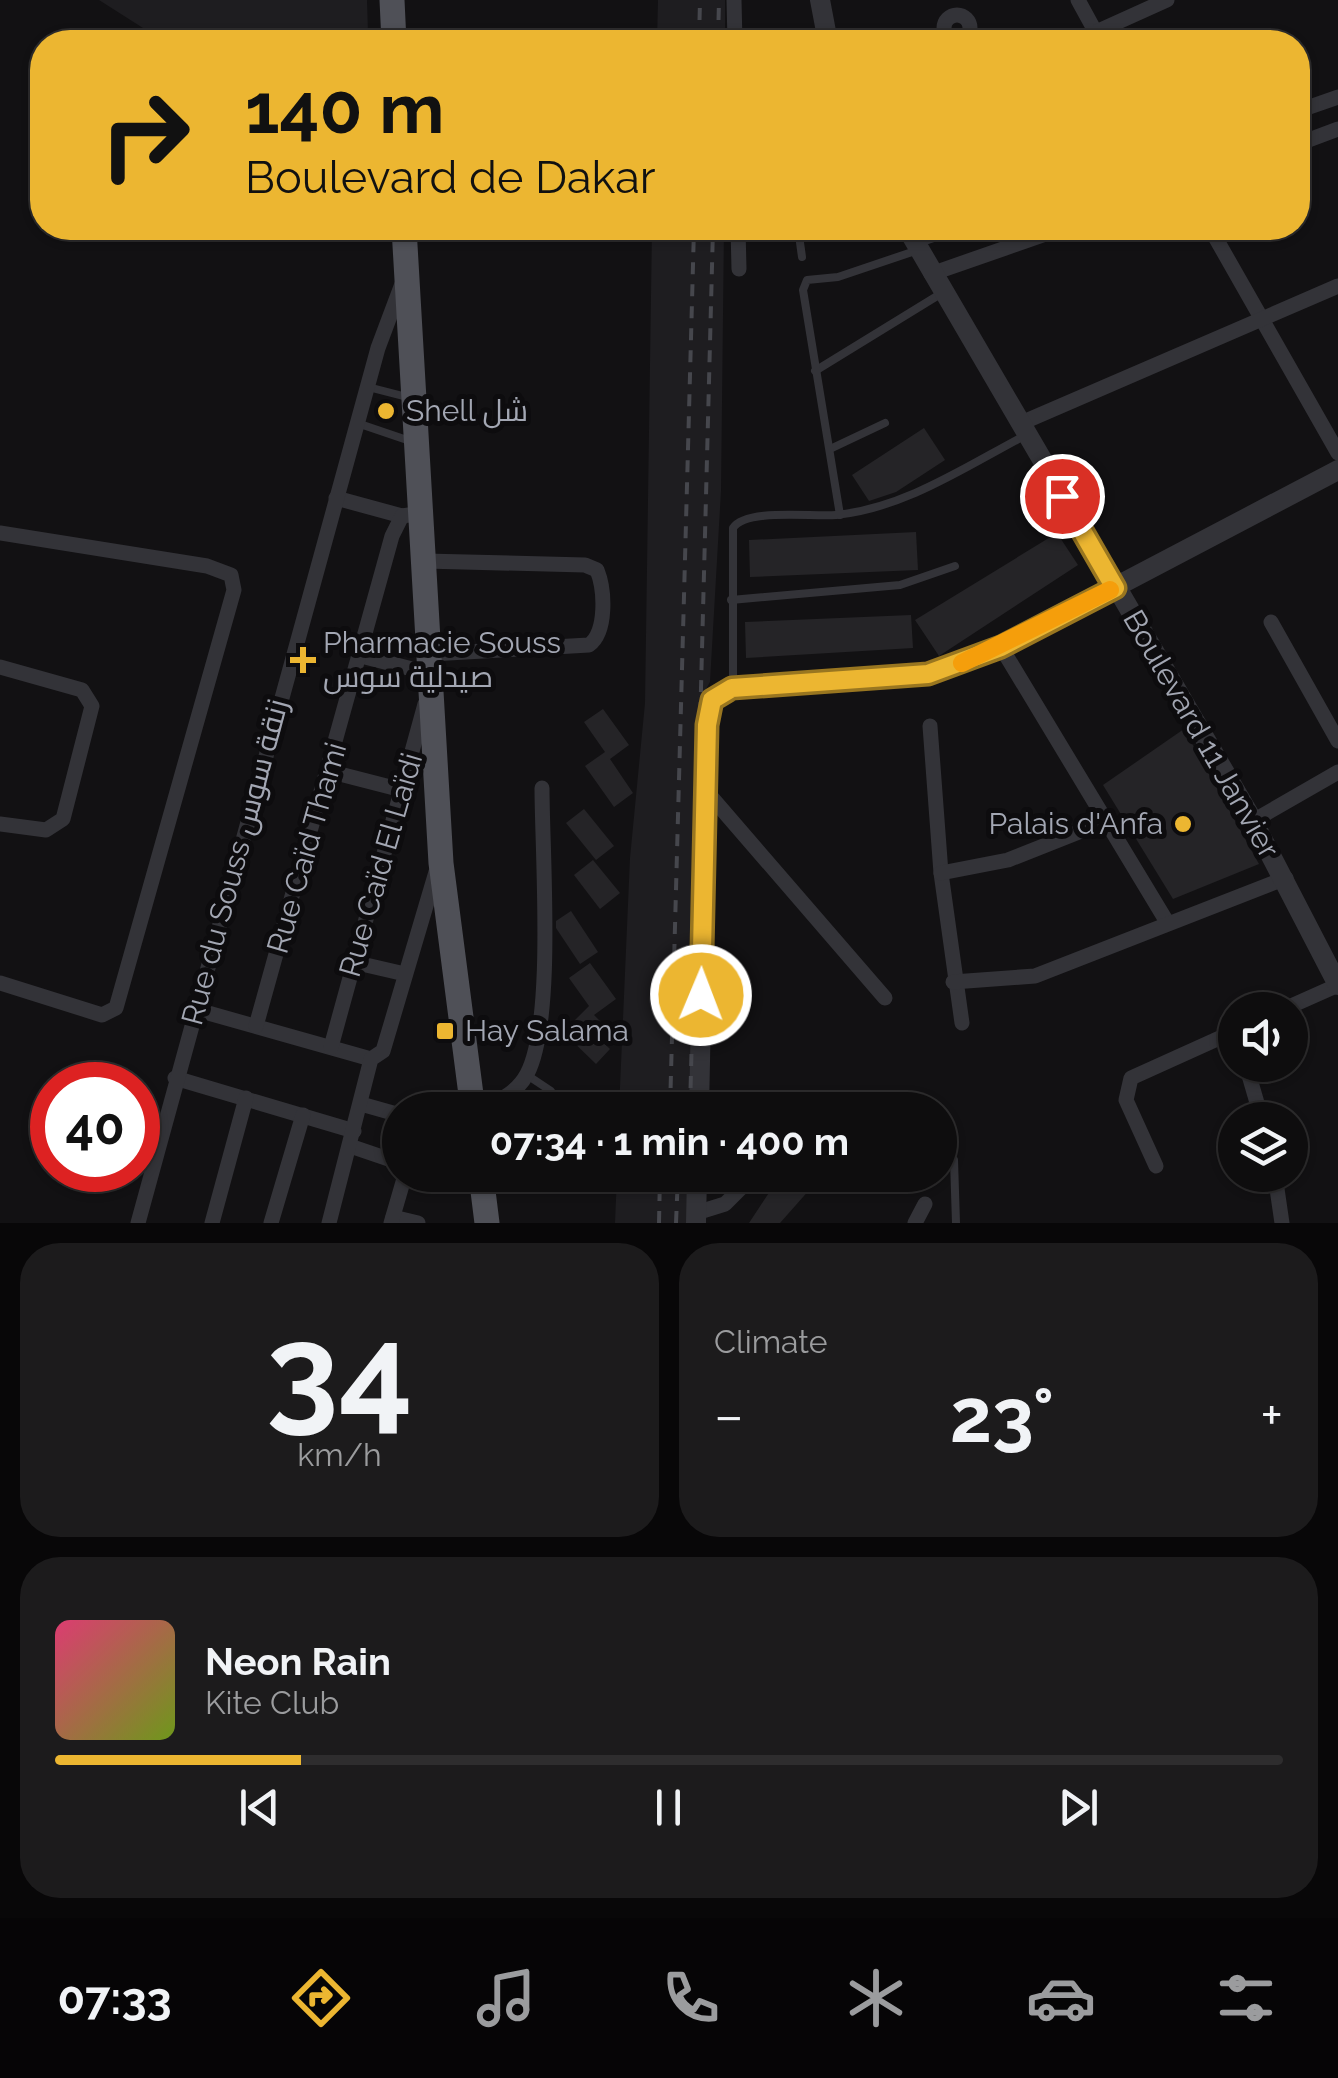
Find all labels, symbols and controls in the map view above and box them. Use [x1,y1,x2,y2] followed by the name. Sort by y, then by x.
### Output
[245,67,445,149] text: 140 m
[80,70,210,200] icon: right
[245,151,656,204] text: Boulevard de Dakar
[406,393,528,429] place label: Shell شل
[375,400,397,422] marker: Shell شل
[1020,454,1105,539] pin
[1035,469,1090,524] icon: arrive
[1116,604,1287,864] street label: Boulevard 11 Janvier
[323,625,561,695] place label: Pharmacie Souss صيدلية سوس
[292,649,314,671] marker: Pharmacie Souss صيدلية سوس
[174,695,296,1029] street label: Rue du Souss زنقة سوس
[260,738,353,957] street label: Rue Caïd Thami
[332,749,429,981] street label: Rue Caïd El Laïdi
[989,806,1163,841] place label: Palais d'Anfa
[1172,813,1194,835] marker: Palais d'Anfa
[649,943,753,1047] position arrow
[1218,992,1308,1192] map controls
[1218,992,1308,1082] button: sound
[465,1013,629,1048] place label: Hay Salama
[434,1020,456,1042] marker: Hay Salama
[30,1062,160,1192] speed limit sign: 40
[1218,1102,1308,1192] button: layers
[490,1119,849,1164] text: 07:34 · 1 min · 400 m
[266,1295,413,1447] text: 34
[714,1323,828,1360] text: Climate
[950,1371,1054,1460] text: 23°
[714,1383,744,1448] text: −
[1260,1383,1283,1448] text: +
[297,1436,382,1473] text: km/h
[205,1639,391,1684] text: Neon Rain
[205,1684,339,1721] text: Kite Club
[232,1780,287,1835] icon: previous
[641,1780,696,1835] icon: pause
[1051,1780,1106,1835] icon: next
[286,1963,356,2033] icon: directions
[471,1963,541,2033] icon: music
[656,1963,726,2033] icon: phone
[841,1963,911,2033] icon: climate
[1026,1963,1096,2033] icon: car
[1211,1963,1281,2033] icon: filters
[57,1972,172,2025] text: 07:33

